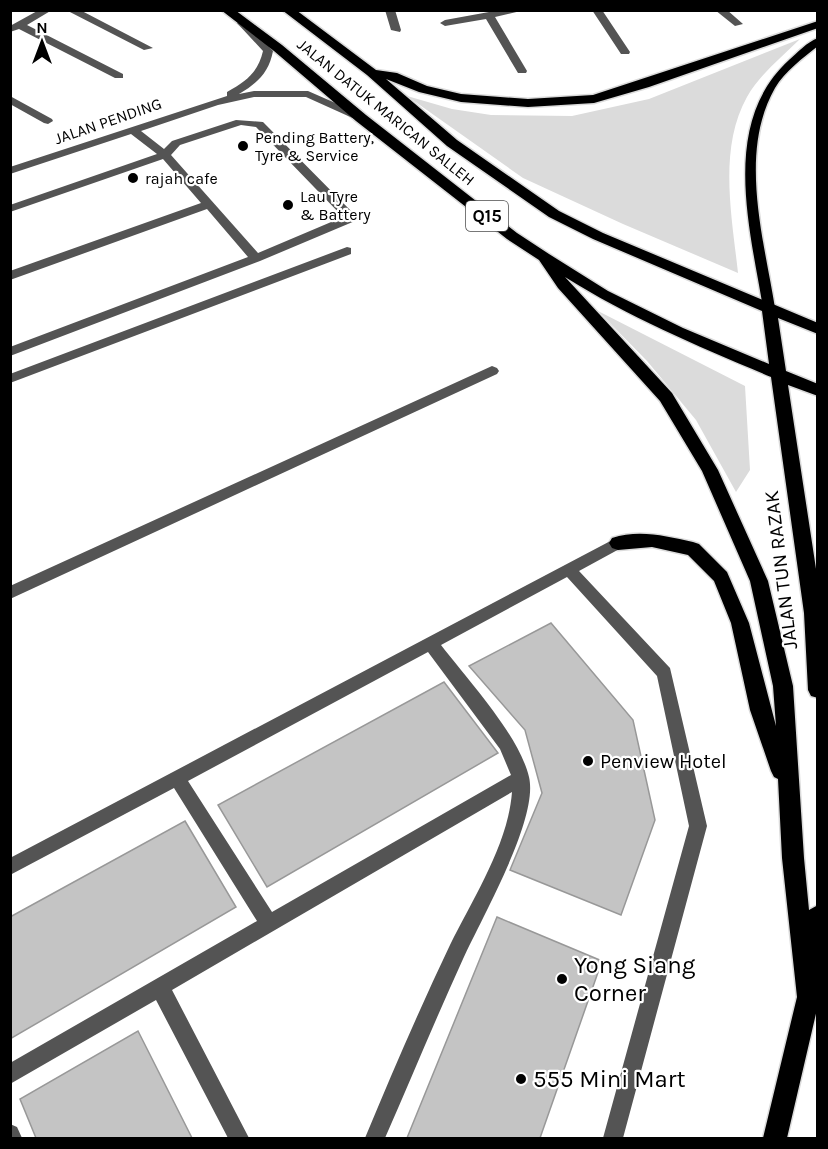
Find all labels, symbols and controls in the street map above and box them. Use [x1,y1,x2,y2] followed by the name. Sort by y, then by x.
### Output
[12,12,72,72] north arrow
[36,18,48,37] text: N
[294,35,478,189] street label: JALAN DATUK MARICAN SALLEH
[52,94,164,148] street label: JALAN PENDING
[255,128,374,165] place label: Pending Battery, Tyre & Service
[236,139,250,153] marker: Pending Battery, Tyre & Service
[145,169,218,188] place label: rajah cafe
[126,171,140,185] marker: rajah cafe
[300,187,371,224] place label: Lau Tyre & Battery
[281,198,295,212] marker: Lau Tyre & Battery
[466,201,508,231] road number: Q15
[760,489,802,651] street label: JALAN TUN RAZAK
[600,750,727,773] place label: Penview Hotel
[581,754,595,768] marker: Penview Hotel
[574,951,696,1007] place label: Yong Siang Corner
[555,972,569,986] marker: Yong Siang Corner
[533,1065,685,1093] place label: 555 Mini Mart
[514,1072,528,1086] marker: 555 Mini Mart

